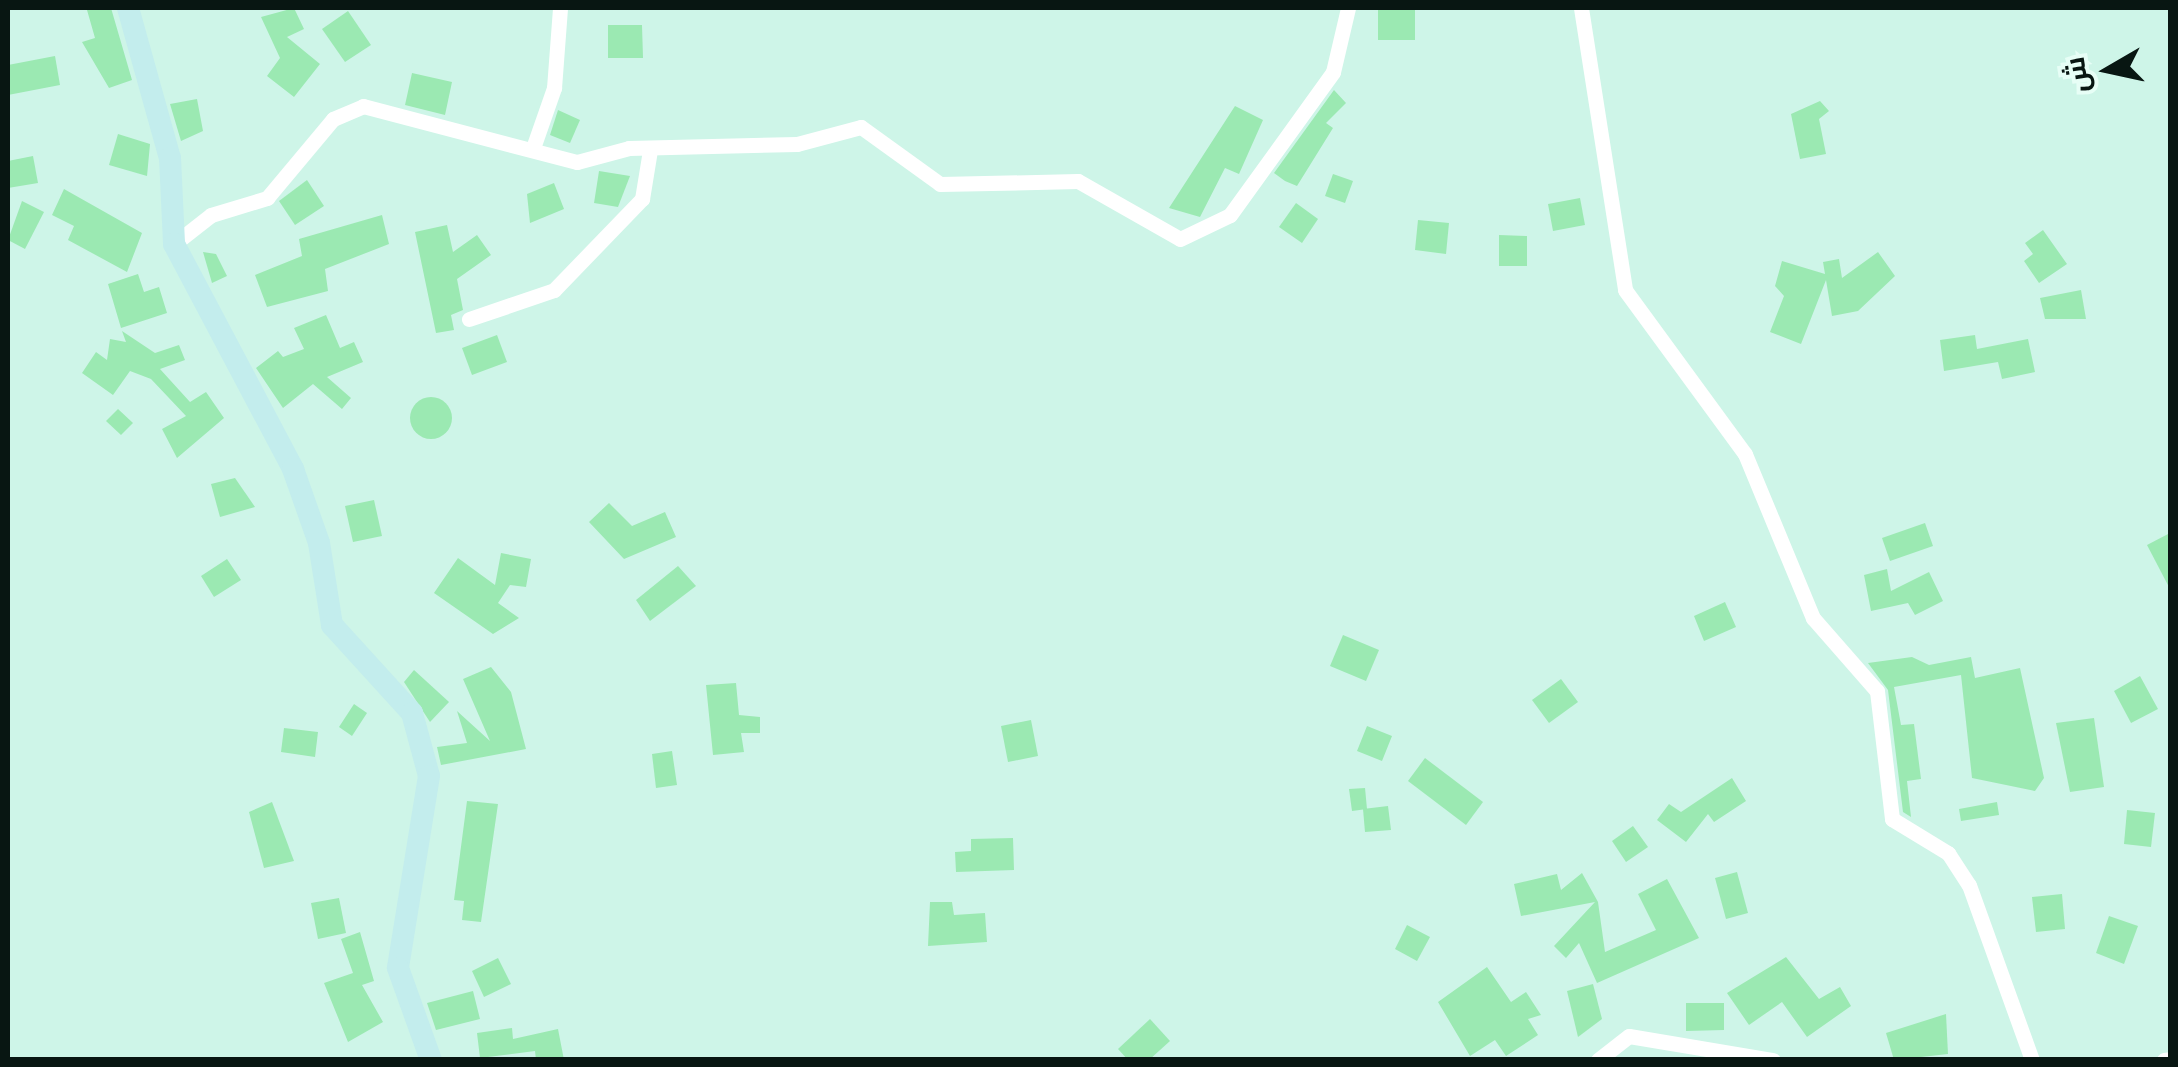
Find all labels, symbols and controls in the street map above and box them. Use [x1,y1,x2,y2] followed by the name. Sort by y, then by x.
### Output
[2058,20,2158,120] north arrow
[2059,54,2097,95] text: ش

